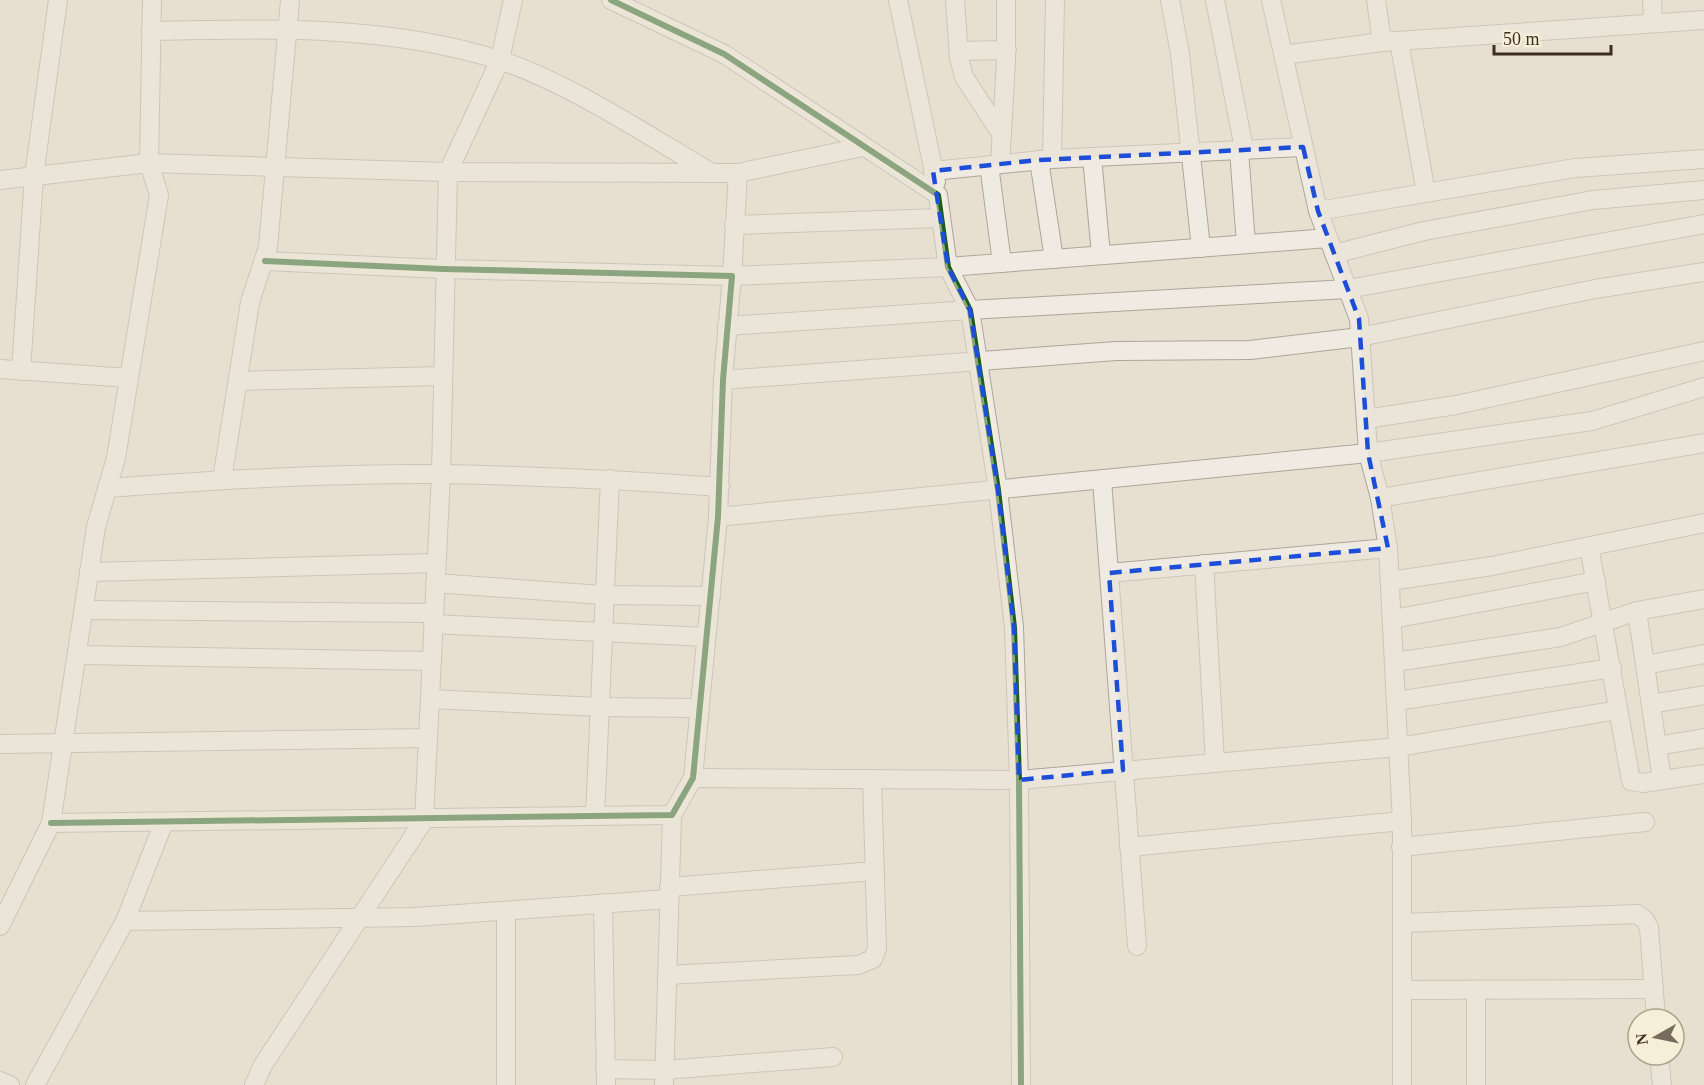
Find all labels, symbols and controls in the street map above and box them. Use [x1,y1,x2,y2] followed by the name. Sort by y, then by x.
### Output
[1494,18,1611,56] scale bar
[1503,29,1540,49] text: 50 m
[1626,1007,1686,1067] north arrow
[1632,1032,1651,1046] text: N

